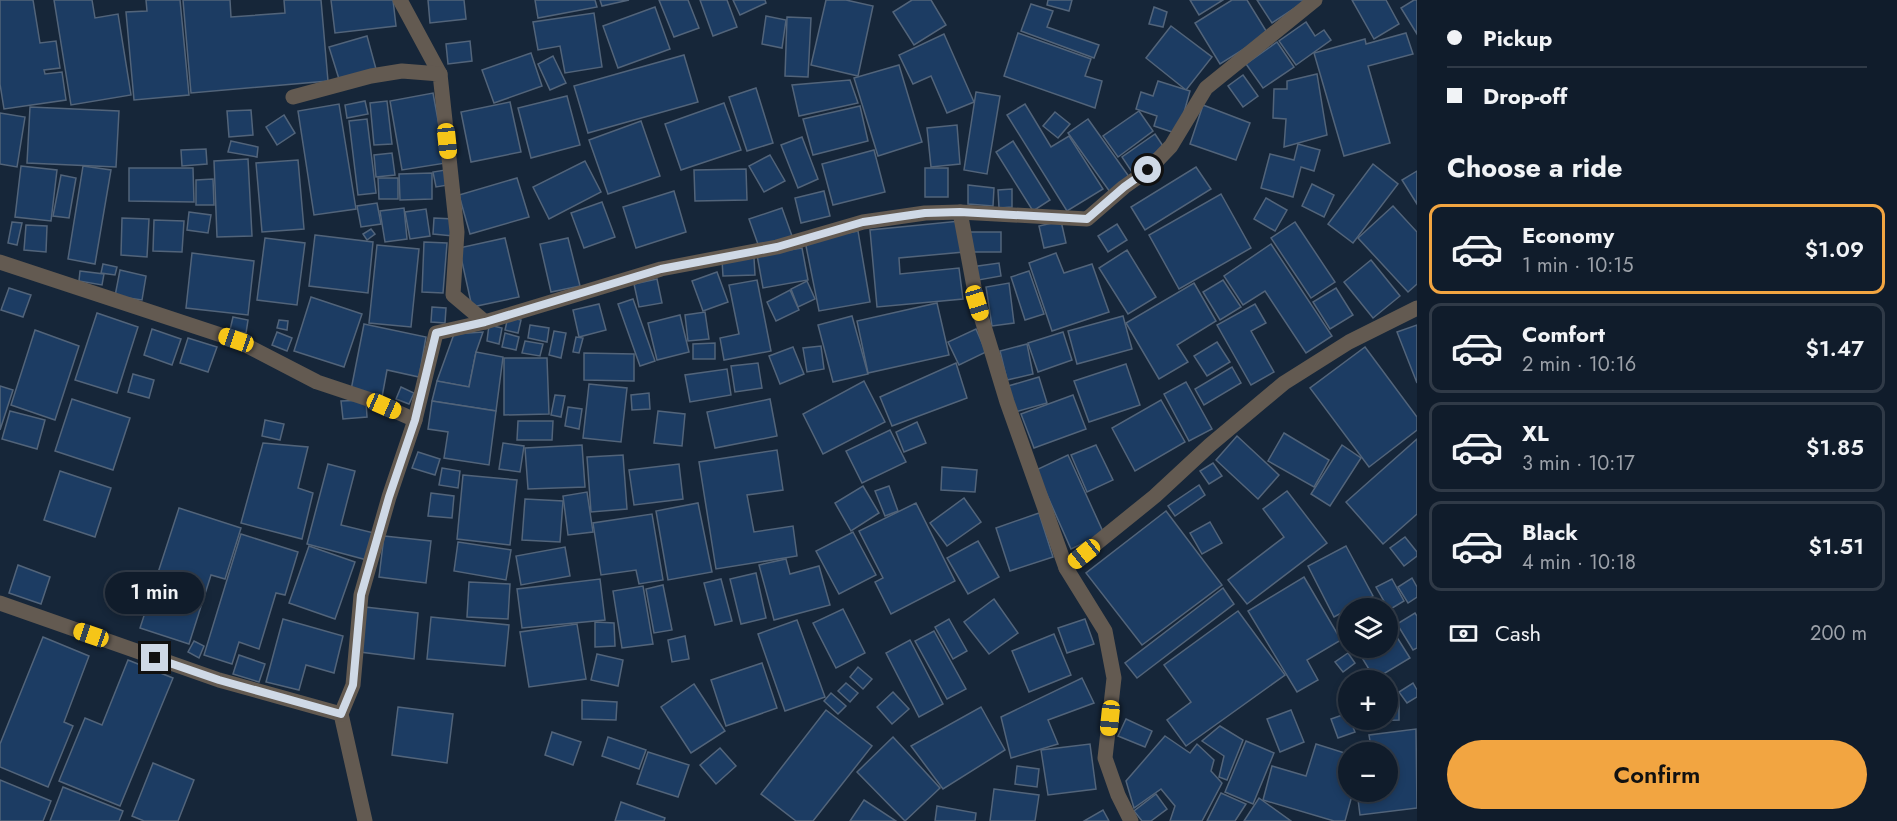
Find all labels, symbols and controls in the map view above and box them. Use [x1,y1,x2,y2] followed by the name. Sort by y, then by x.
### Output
[1483,22,1552,54] text: Pickup
[1483,80,1567,112] text: Drop-off
[436,122,458,160] car
[1447,148,1622,187] text: Choose a ride
[1134,156,1161,183] route start
[1522,219,1614,251] text: Economy
[1450,222,1504,276] icon: car
[1805,233,1864,265] text: $1.09
[1522,251,1634,280] text: 1 min · 10:15
[963,283,991,323] car
[1522,318,1605,350] text: Comfort
[1450,321,1504,375] icon: car
[216,326,256,354] car
[1806,332,1864,364] text: $1.47
[1522,350,1636,379] text: 2 min · 10:16
[364,390,404,422] car
[1522,417,1549,449] text: XL
[1450,420,1504,474] icon: car
[1806,431,1864,463] text: $1.85
[1522,449,1635,478] text: 3 min · 10:17
[1522,516,1578,548] text: Black
[1450,519,1504,573] icon: car
[1808,530,1864,562] text: $1.51
[1064,536,1104,572] car
[1522,548,1636,577] text: 4 min · 10:18
[106,571,204,613] callout: 1 min
[130,578,179,607] text: 1 min
[1338,598,1398,802] map controls
[1338,598,1398,658] button: layers
[1447,617,1480,650] icon: cash
[1495,617,1541,649] text: Cash
[1810,619,1867,648] text: 200 m
[71,621,111,649] car
[141,644,168,671] route end
[1338,670,1398,730] button: +
[1099,699,1121,737] car
[1447,740,1867,809] button: Confirm
[1338,742,1398,802] button: −

